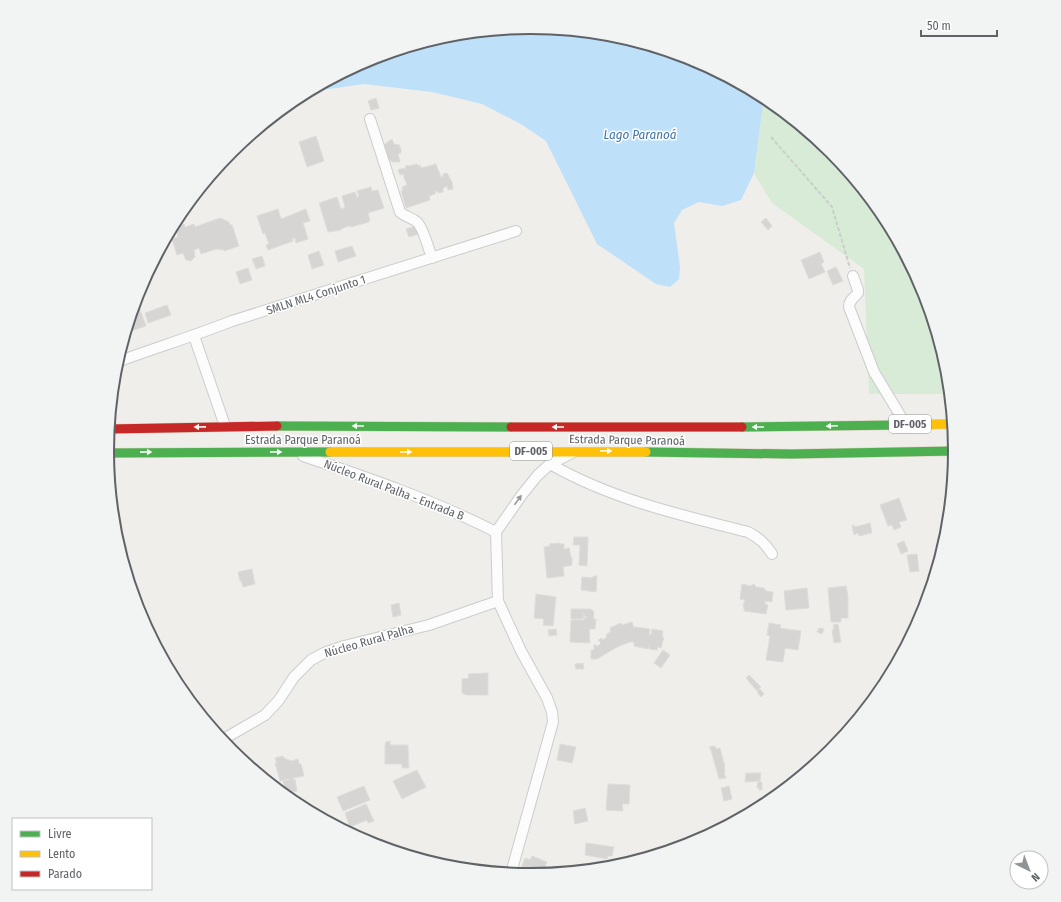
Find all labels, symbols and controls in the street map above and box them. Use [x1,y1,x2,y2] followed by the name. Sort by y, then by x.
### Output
[921,12,997,38] scale bar
[927,19,951,33] text: 50 m
[603,127,677,142] water label: Lago Paranoá
[265,272,367,318] street label: SMLN ML4 Conjunto 1
[889,415,931,433] road number: DF-005
[351,423,364,429] one-way arrow
[825,423,838,429] one-way arrow
[193,424,206,430] one-way arrow
[551,424,564,430] one-way arrow
[751,424,764,430] one-way arrow
[569,432,685,448] street label: Estrada Parque Paranoá
[245,433,361,447] street label: Estrada Parque Paranoá
[510,442,552,460] road number: DF-005
[400,448,412,455] one-way arrow
[600,448,613,454] one-way arrow
[140,449,152,456] one-way arrow
[270,449,283,455] one-way arrow
[322,457,467,523] street label: Núcleo Rural Palha - Entrada B
[514,495,522,505] one-way arrow
[323,622,415,660] street label: Núcleo Rural Palha
[12,818,152,890] legend
[48,827,72,841] text: Livre
[48,847,75,861] text: Lento
[1009,850,1049,890] north arrow
[48,867,82,881] text: Parado
[1029,870,1042,884] text: N

